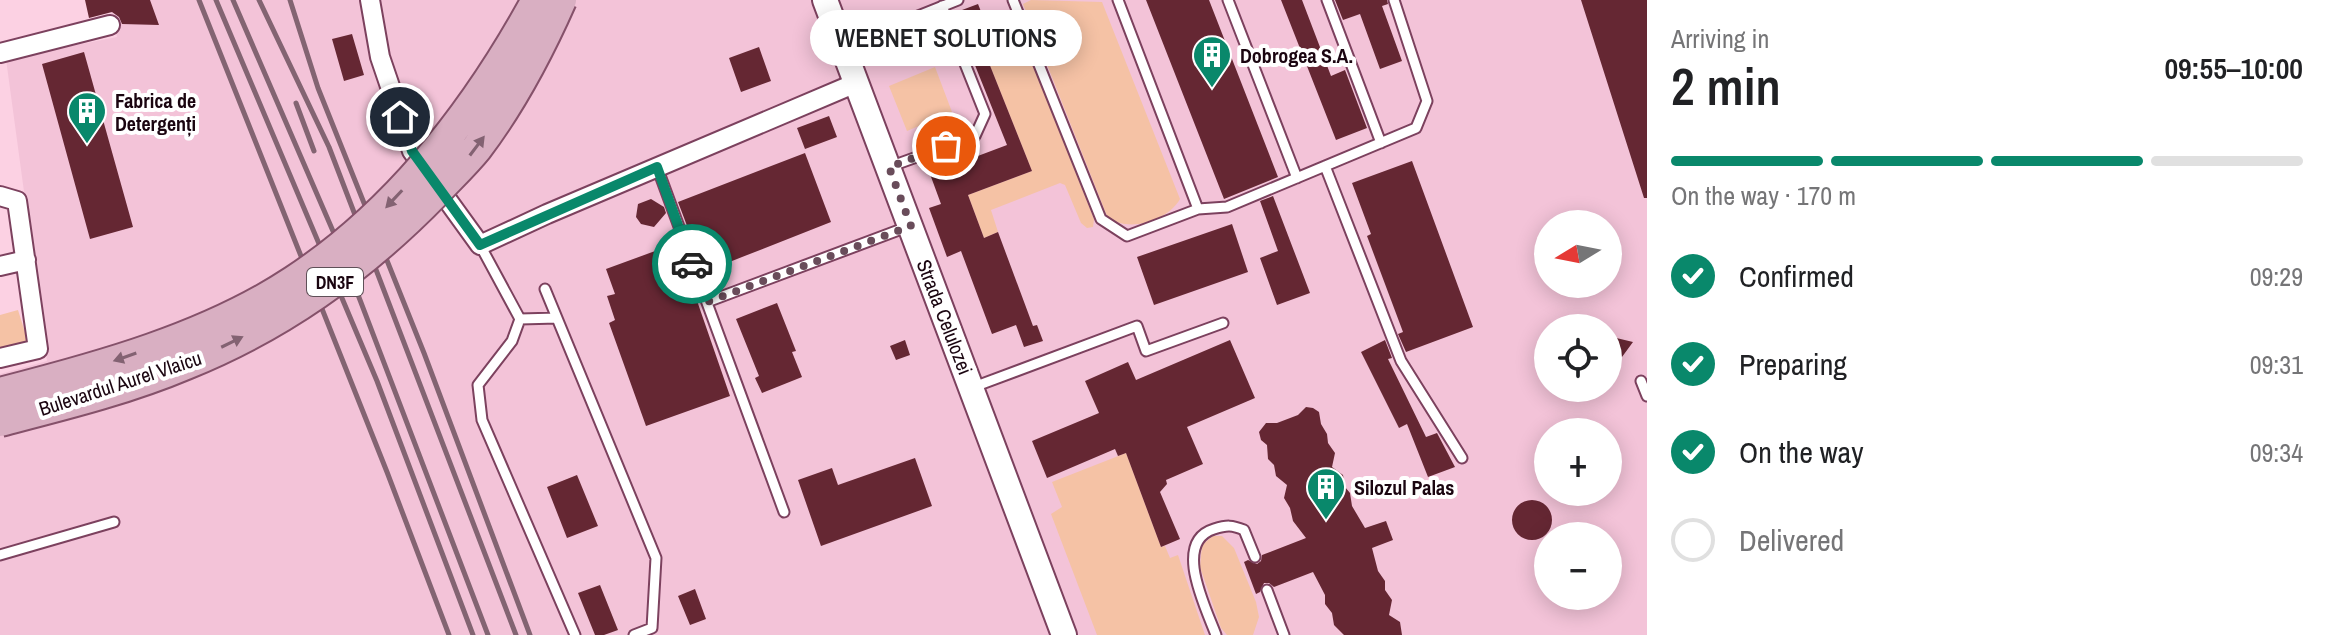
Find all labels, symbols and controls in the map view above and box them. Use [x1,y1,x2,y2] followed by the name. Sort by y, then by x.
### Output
[810,10,1082,66] callout: WEBNET SOLUTIONS
[835,20,1057,55] text: WEBNET SOLUTIONS
[1671,21,1769,56] text: Arriving in
[1191,34,1233,89] building icon: Dobrogea S.A.
[1240,42,1353,69] place label: Dobrogea S.A.
[2164,48,2303,88] text: 09:55–10:00
[1671,51,1781,121] text: 2 min
[366,83,434,151] pin
[115,87,196,137] place label: Fabrica de Detergenți
[66,90,108,145] building icon: Fabrica de Detergenți
[378,95,422,139] icon: home
[912,112,980,180] pin
[924,124,968,168] icon: bag
[468,136,484,156] one-way arrow
[1671,178,1856,213] text: On the way · 170 m
[385,189,403,208] one-way arrow
[1534,210,1622,298] north arrow
[1534,210,1622,610] map controls
[652,224,732,304] courier
[670,242,714,286] icon: car
[1671,254,1715,298] icon: check
[911,256,979,378] street label: Strada Celulozei
[1739,256,1854,296] text: Confirmed
[2250,259,2303,294] text: 09:29
[307,268,363,296] road number: DN3F
[1534,314,1622,402] button: locate
[221,335,244,349] one-way arrow
[1671,342,1715,386] icon: check
[35,344,205,422] street label: Bulevardul Aurel Vlaicu
[1739,344,1847,384] text: Preparing
[2250,347,2303,382] text: 09:31
[112,352,136,364] one-way arrow
[1534,418,1622,506] button: +
[1671,430,1715,474] icon: check
[1739,432,1863,472] text: On the way
[2250,435,2303,470] text: 09:34
[1305,466,1347,521] building icon: Silozul Palas
[1354,474,1454,501] place label: Silozul Palas
[1739,520,1844,560] text: Delivered
[1534,522,1622,610] button: −

